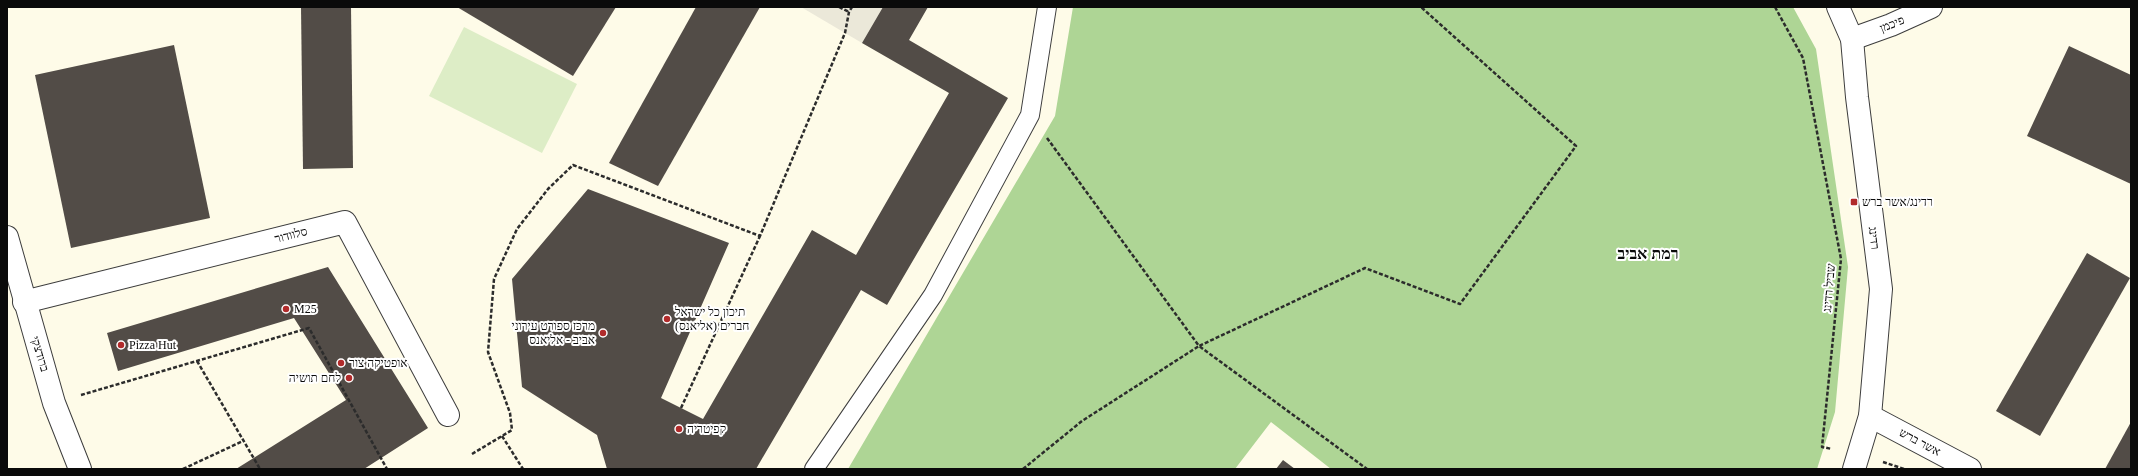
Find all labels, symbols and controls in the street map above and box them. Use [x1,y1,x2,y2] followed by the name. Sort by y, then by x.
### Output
[1878,13,1906,35] street label: פיכמן
[1862,195,1933,209] place label: רדינג/אשר ברש
[1849,197,1859,207] marker: רדינג/אשר ברש
[273,224,309,246] street label: סלוודור
[1866,226,1882,250] street label: רדינג
[1618,245,1679,262] district label: רמת אביב
[1820,263,1838,313] street label: שביל רדינג
[294,302,317,316] place label: M25
[281,304,291,314] marker: M25
[674,305,749,333] place label: תיכון כל ישראל חברים (אליאנס)
[662,314,672,324] marker: תיכון כל ישראל חברים (אליאנס)
[512,319,595,347] place label: מרכז ספורט עירוני אביב - אליאנס
[598,328,608,338] marker: מרכז ספורט עירוני אביב - אליאנס
[28,335,52,374] street label: ברודצקי
[129,338,177,352] place label: Pizza Hut
[116,340,126,350] marker: Pizza Hut
[349,356,408,370] place label: אופטיקה צור
[336,358,346,368] marker: אופטיקה צור
[289,371,341,385] place label: לחם תושיה
[344,373,354,383] marker: לחם תושיה
[687,422,726,436] place label: קפיטריה
[674,424,684,434] marker: קפיטריה
[1897,425,1943,459] street label: אשר ברש

